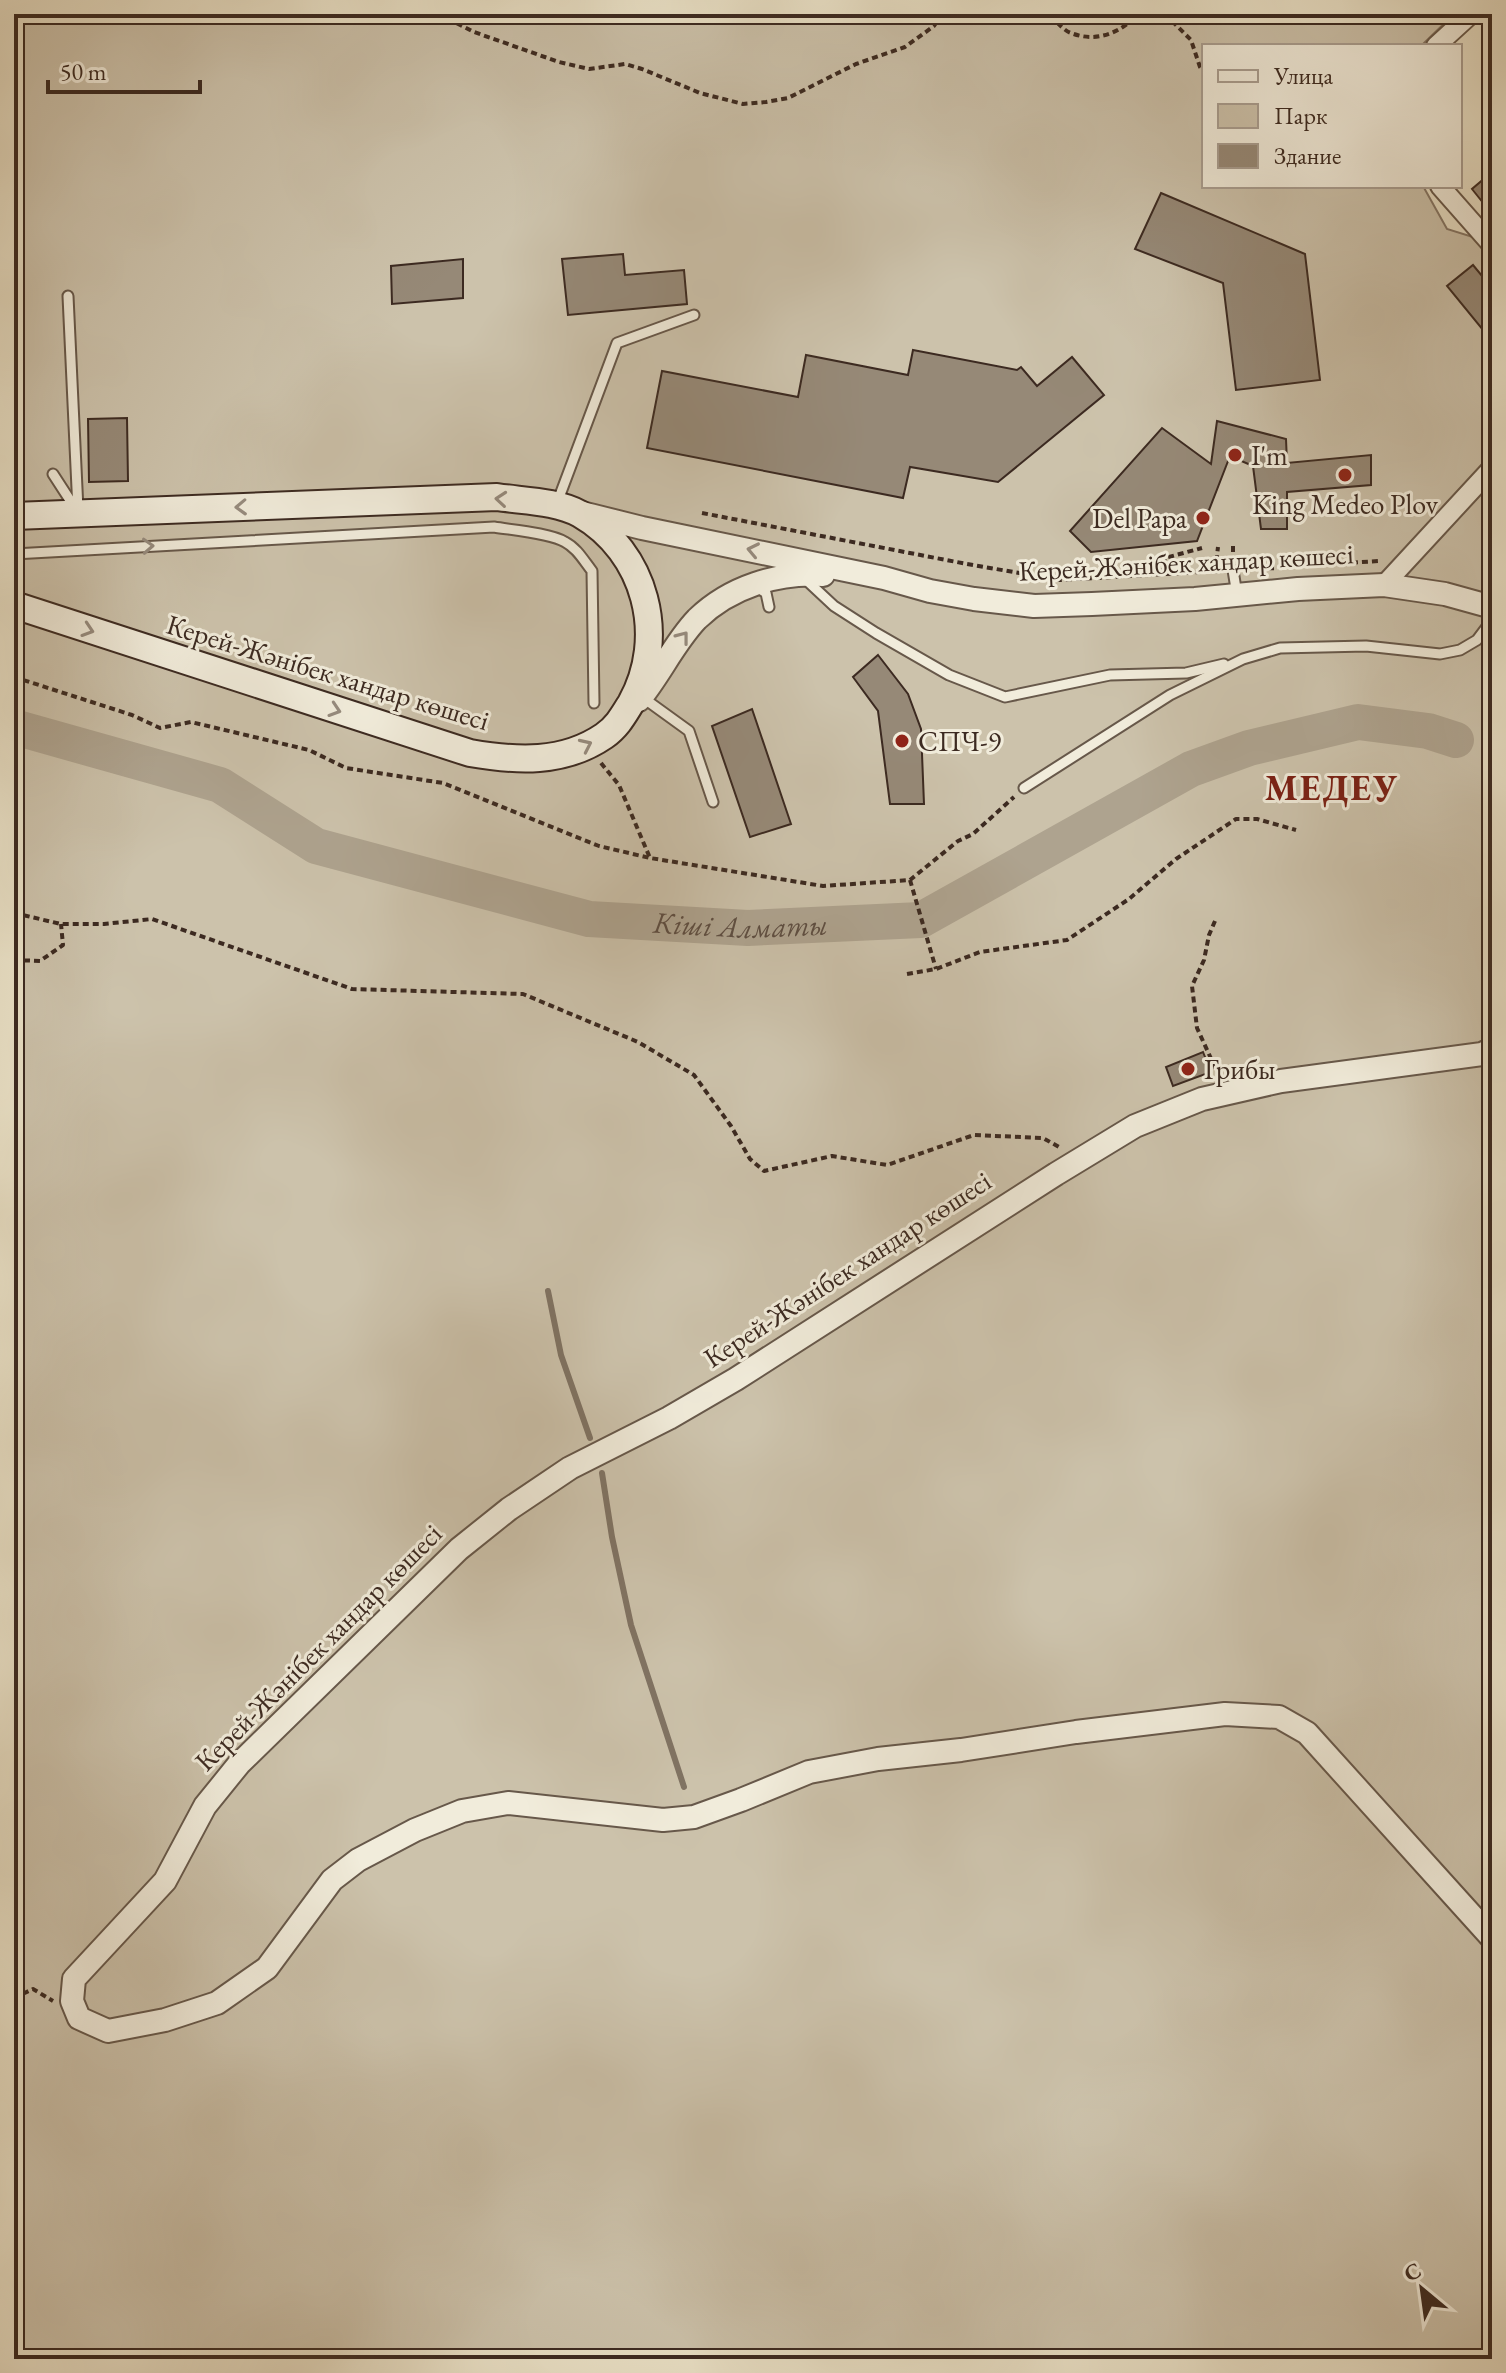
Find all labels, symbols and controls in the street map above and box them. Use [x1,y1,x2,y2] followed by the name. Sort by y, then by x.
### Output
[48,44,200,94] scale bar
[1202,44,1462,188] legend
[60,56,107,87] text: 50 m
[1273,60,1333,91] text: Улица
[1274,100,1328,131] text: Парк
[1274,140,1341,171] text: Здание
[1251,437,1288,473] place label: I'm
[1226,446,1244,464] marker: I'm
[1336,466,1354,484] marker: King Medeo Plov
[1252,486,1439,522] place label: King Medeo Plov
[494,490,507,507] one-way arrow
[234,499,247,516] one-way arrow
[1092,500,1188,536] place label: Del Papa
[1194,509,1212,527] marker: Del Papa
[1018,535,1355,589] street label: Керей-Жәнібек хандар көшесі
[142,537,155,554] one-way arrow
[747,542,760,559] one-way arrow
[162,606,494,738] street label: Керей-Жәнібек хандар көшесі
[80,621,94,637] one-way arrow
[673,632,688,647] one-way arrow
[328,700,342,716] one-way arrow
[918,723,1001,759] place label: СПЧ-9
[893,732,911,750] marker: СПЧ-9
[577,739,592,755] one-way arrow
[1265,764,1399,811] district label: МЕДЕУ
[651,903,829,947] water label: Кіші Алматы
[1204,1051,1275,1087] place label: Грибы
[1179,1060,1197,1078] marker: Грибы
[696,1162,998,1375] street label: Керей-Жәнібек хандар көшесі
[187,1516,449,1778] street label: Керей-Жәнібек хандар көшесі
[1382,2249,1462,2329] north arrow
[1399,2255,1426,2288] text: С

